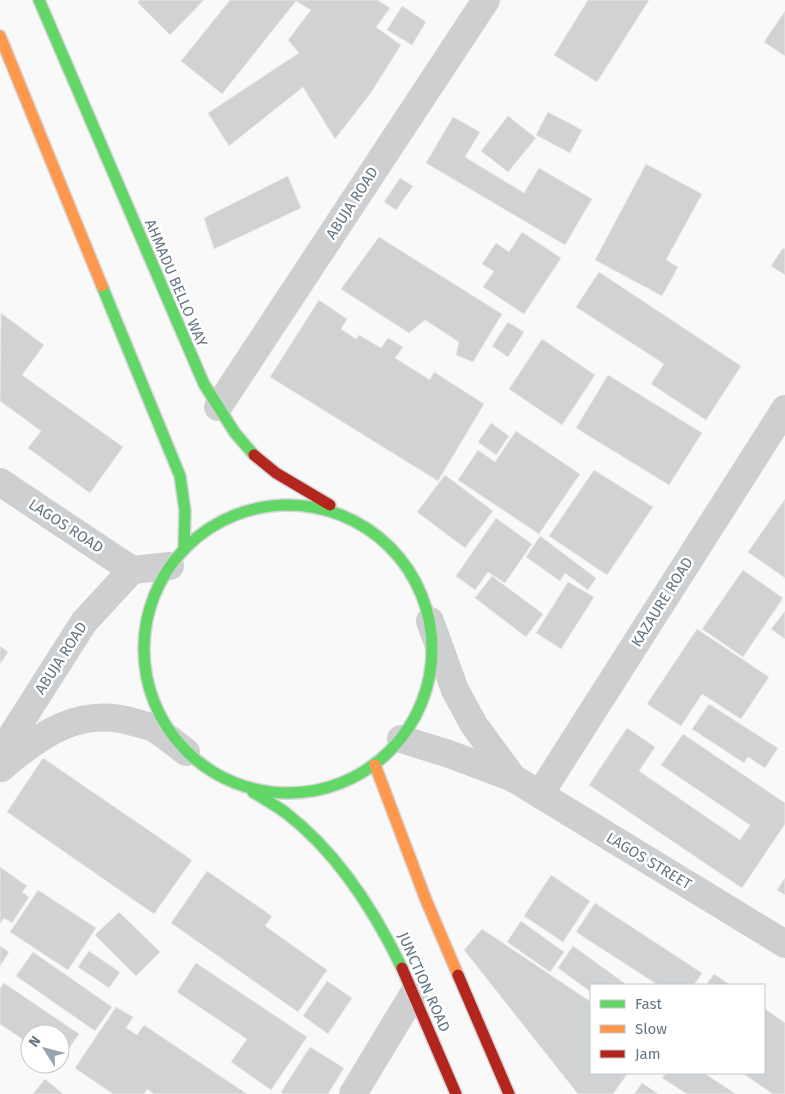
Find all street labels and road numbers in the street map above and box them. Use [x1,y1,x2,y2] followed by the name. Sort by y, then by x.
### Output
[322,164,382,242] street label: ABUJA ROAD
[141,216,211,350] street label: AHMADU BELLO WAY
[25,495,107,557] street label: LAGOS ROAD
[627,554,697,650] street label: KAZAURE ROAD
[31,619,91,697] street label: ABUJA ROAD
[603,828,695,894] street label: LAGOS STREET
[394,929,454,1035] street label: JUNCTION ROAD

